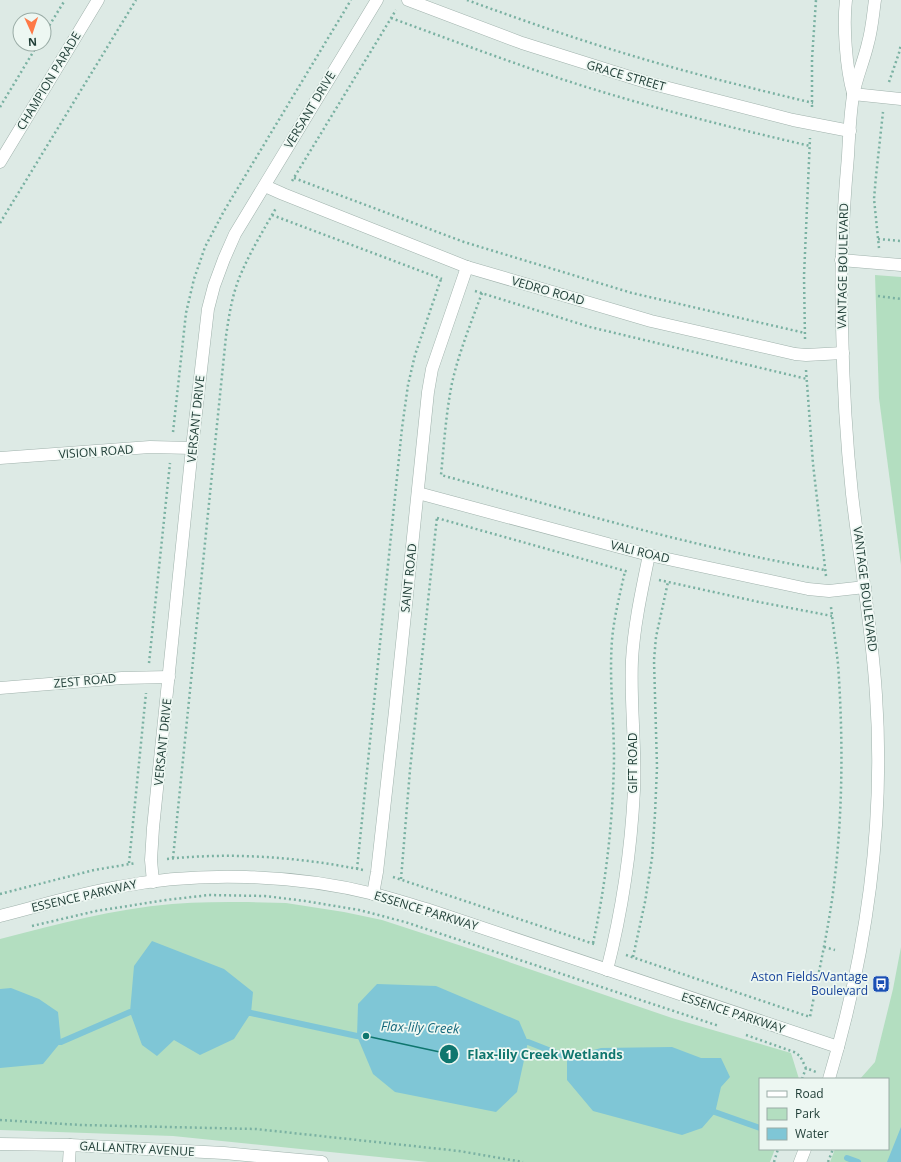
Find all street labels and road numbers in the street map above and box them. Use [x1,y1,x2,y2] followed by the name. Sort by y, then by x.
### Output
[14,29,84,133] street label: CHAMPION PARADE
[585,56,668,95] street label: GRACE STREET
[280,68,339,152] street label: VERSANT DRIVE
[833,203,852,329] street label: VANTAGE BOULEVARD
[510,272,587,309] street label: VEDRO ROAD
[182,375,209,463] street label: VERSANT DRIVE
[58,440,134,463] street label: VISION ROAD
[849,525,882,653] street label: VANTAGE BOULEVARD
[609,536,672,567] street label: VALI ROAD
[396,543,421,613] street label: SAINT ROAD
[53,669,117,692] street label: ZEST ROAD
[149,698,176,786] street label: VERSANT DRIVE
[624,732,641,794] street label: GIFT ROAD
[29,875,139,916] street label: ESSENCE PARKWAY
[372,887,480,934] street label: ESSENCE PARKWAY
[679,988,787,1037] street label: ESSENCE PARKWAY
[79,1137,195,1160] street label: GALLANTRY AVENUE

